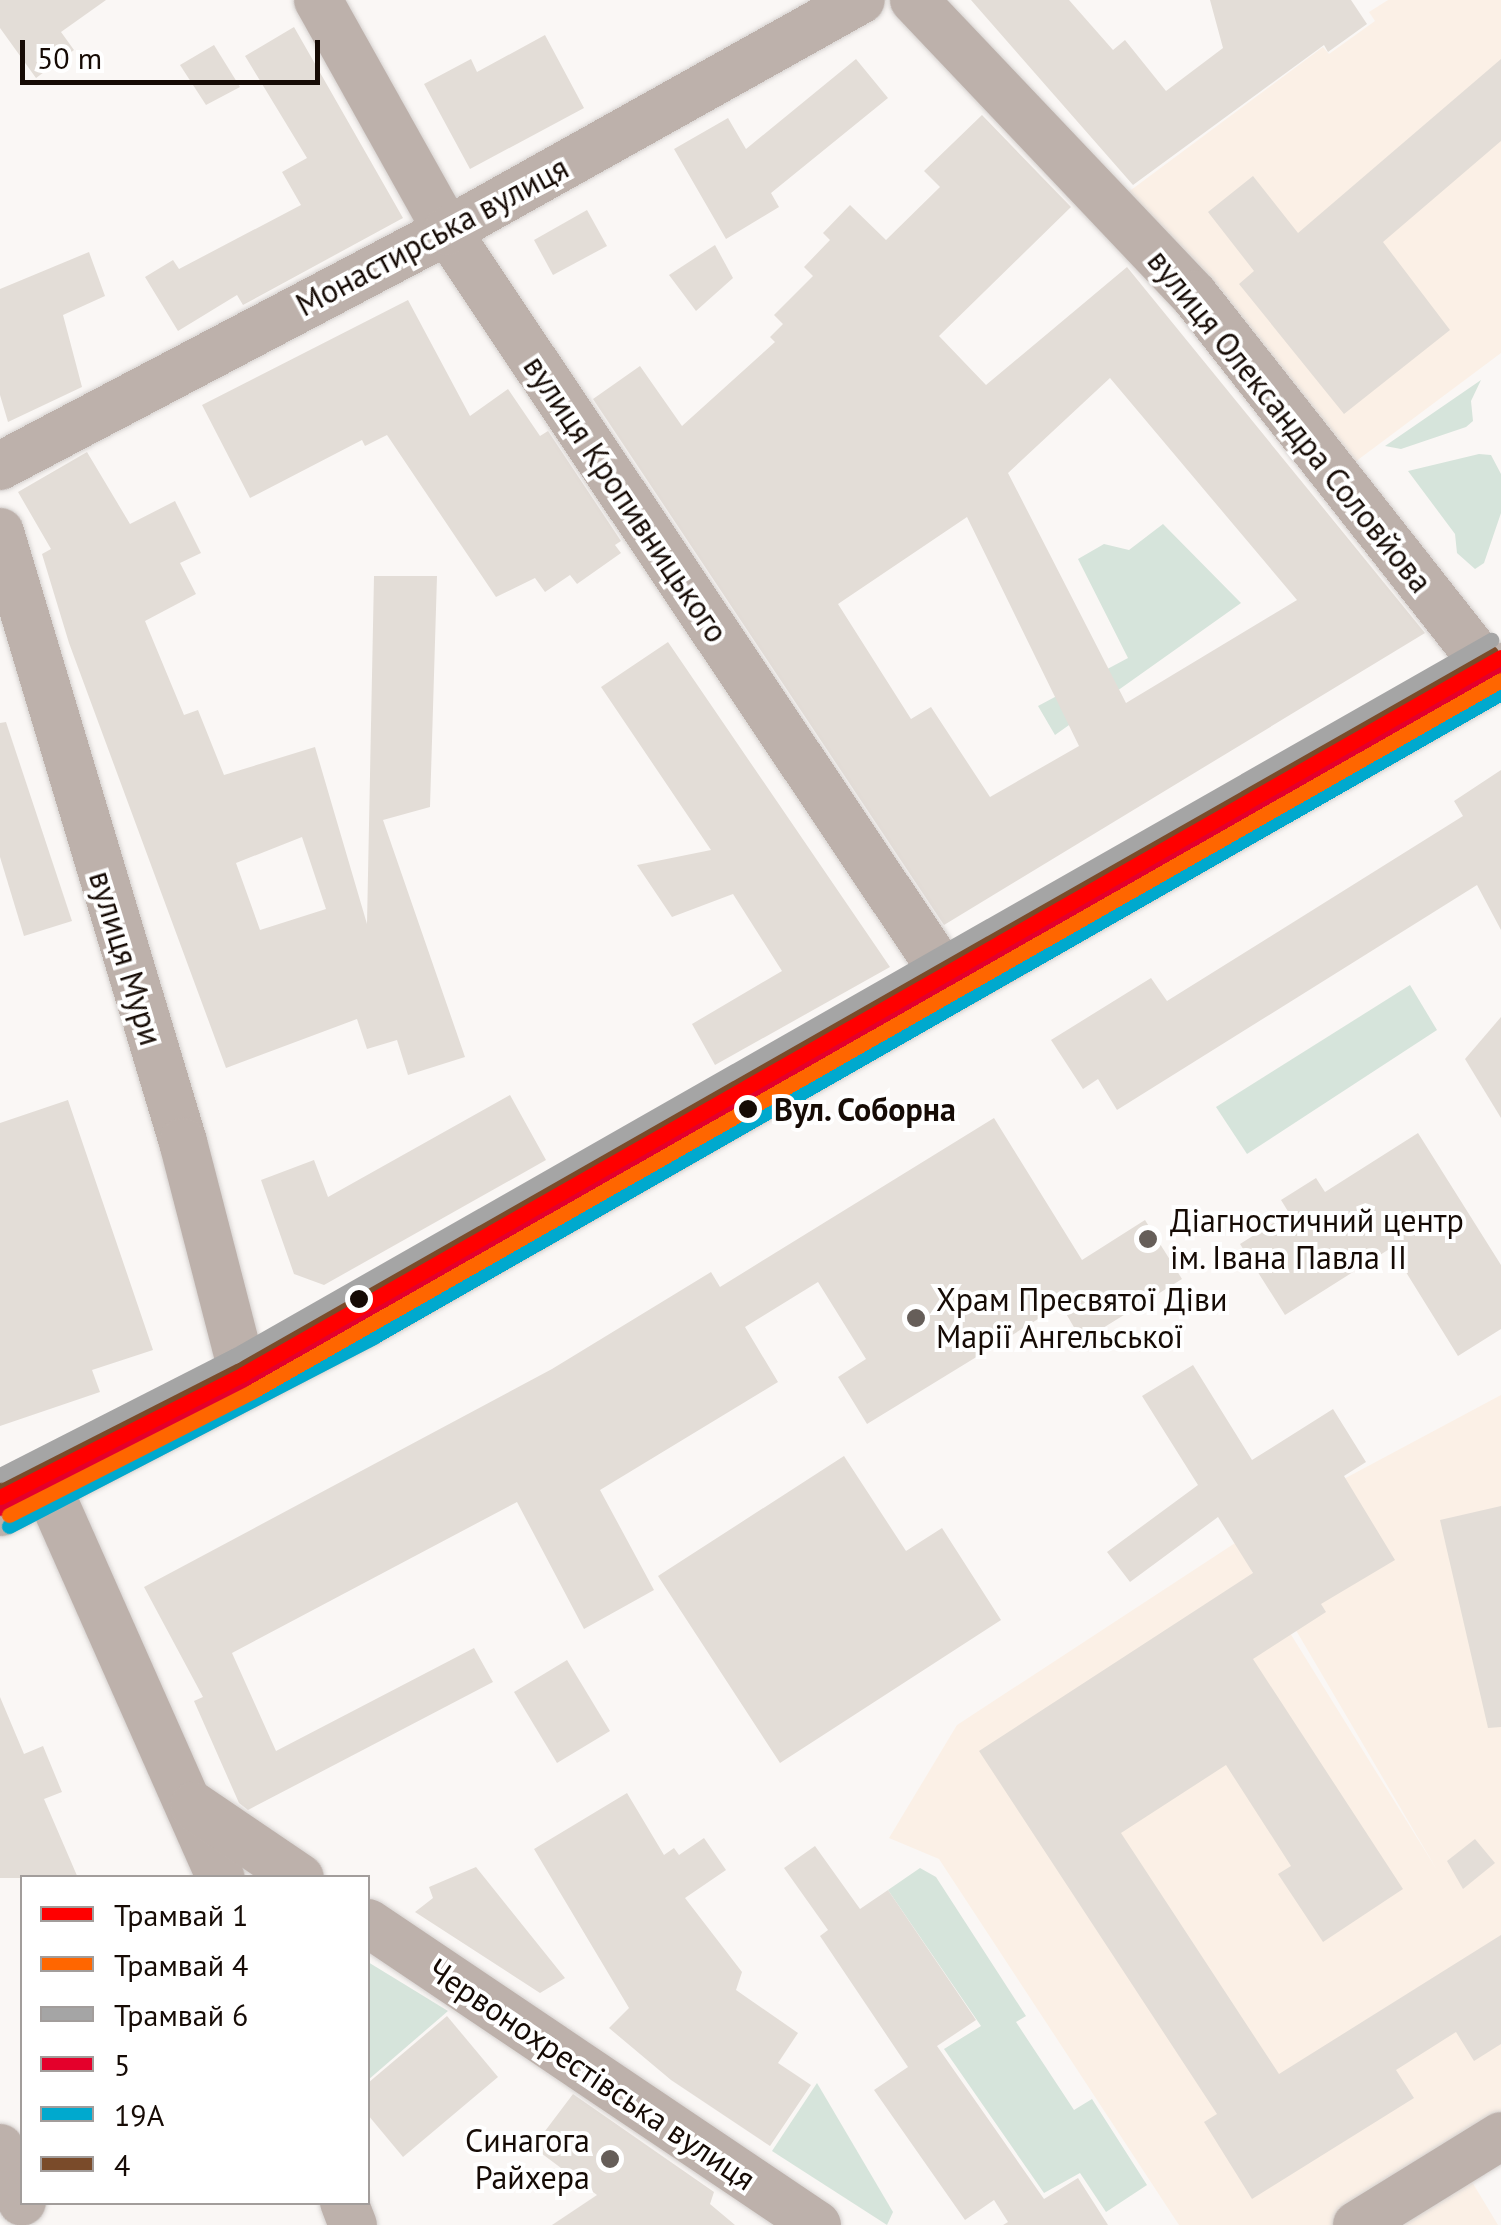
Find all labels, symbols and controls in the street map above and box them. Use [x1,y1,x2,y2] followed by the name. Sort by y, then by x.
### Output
[25,20,325,82] scale bar
[37,38,102,77] text: 50 m
[289,148,575,324] street label: Монастирська вулиця
[1140,242,1440,600] street label: вулиця Олександра Соловйова
[516,348,736,650] street label: вулиця Кропивницького
[81,866,171,1050] street label: вулиця Мури
[774,1090,958,1128] place label: Вул. Соборна
[731,1092,765,1126] marker: Вул. Соборна
[1170,1202,1464,1277] place label: Діагностичний центр ім. Івана Павла II
[1135,1226,1161,1252] marker: Діагностичний центр ім. Івана Павла II
[936,1281,1228,1356] place label: Храм Пресвятої Діви Марії Ангельської
[349,1289,369,1309] unlabelled marker
[905,1307,927,1329] marker: Храм Пресвятої Діви Марії Ангельської
[20,1875,370,2205] legend
[114,1895,248,1934] text: Трамвай 1
[114,1945,248,1984] text: Трамвай 4
[421,1950,763,2198] street label: Червонохрестівська вулиця
[114,1995,248,2034] text: Трамвай 6
[114,2045,130,2084] text: 5
[114,2095,164,2134] text: 19А
[465,2122,590,2197] place label: Синагога Райхера
[114,2145,130,2184] text: 4
[599,2148,621,2170] marker: Синагога Райхера

